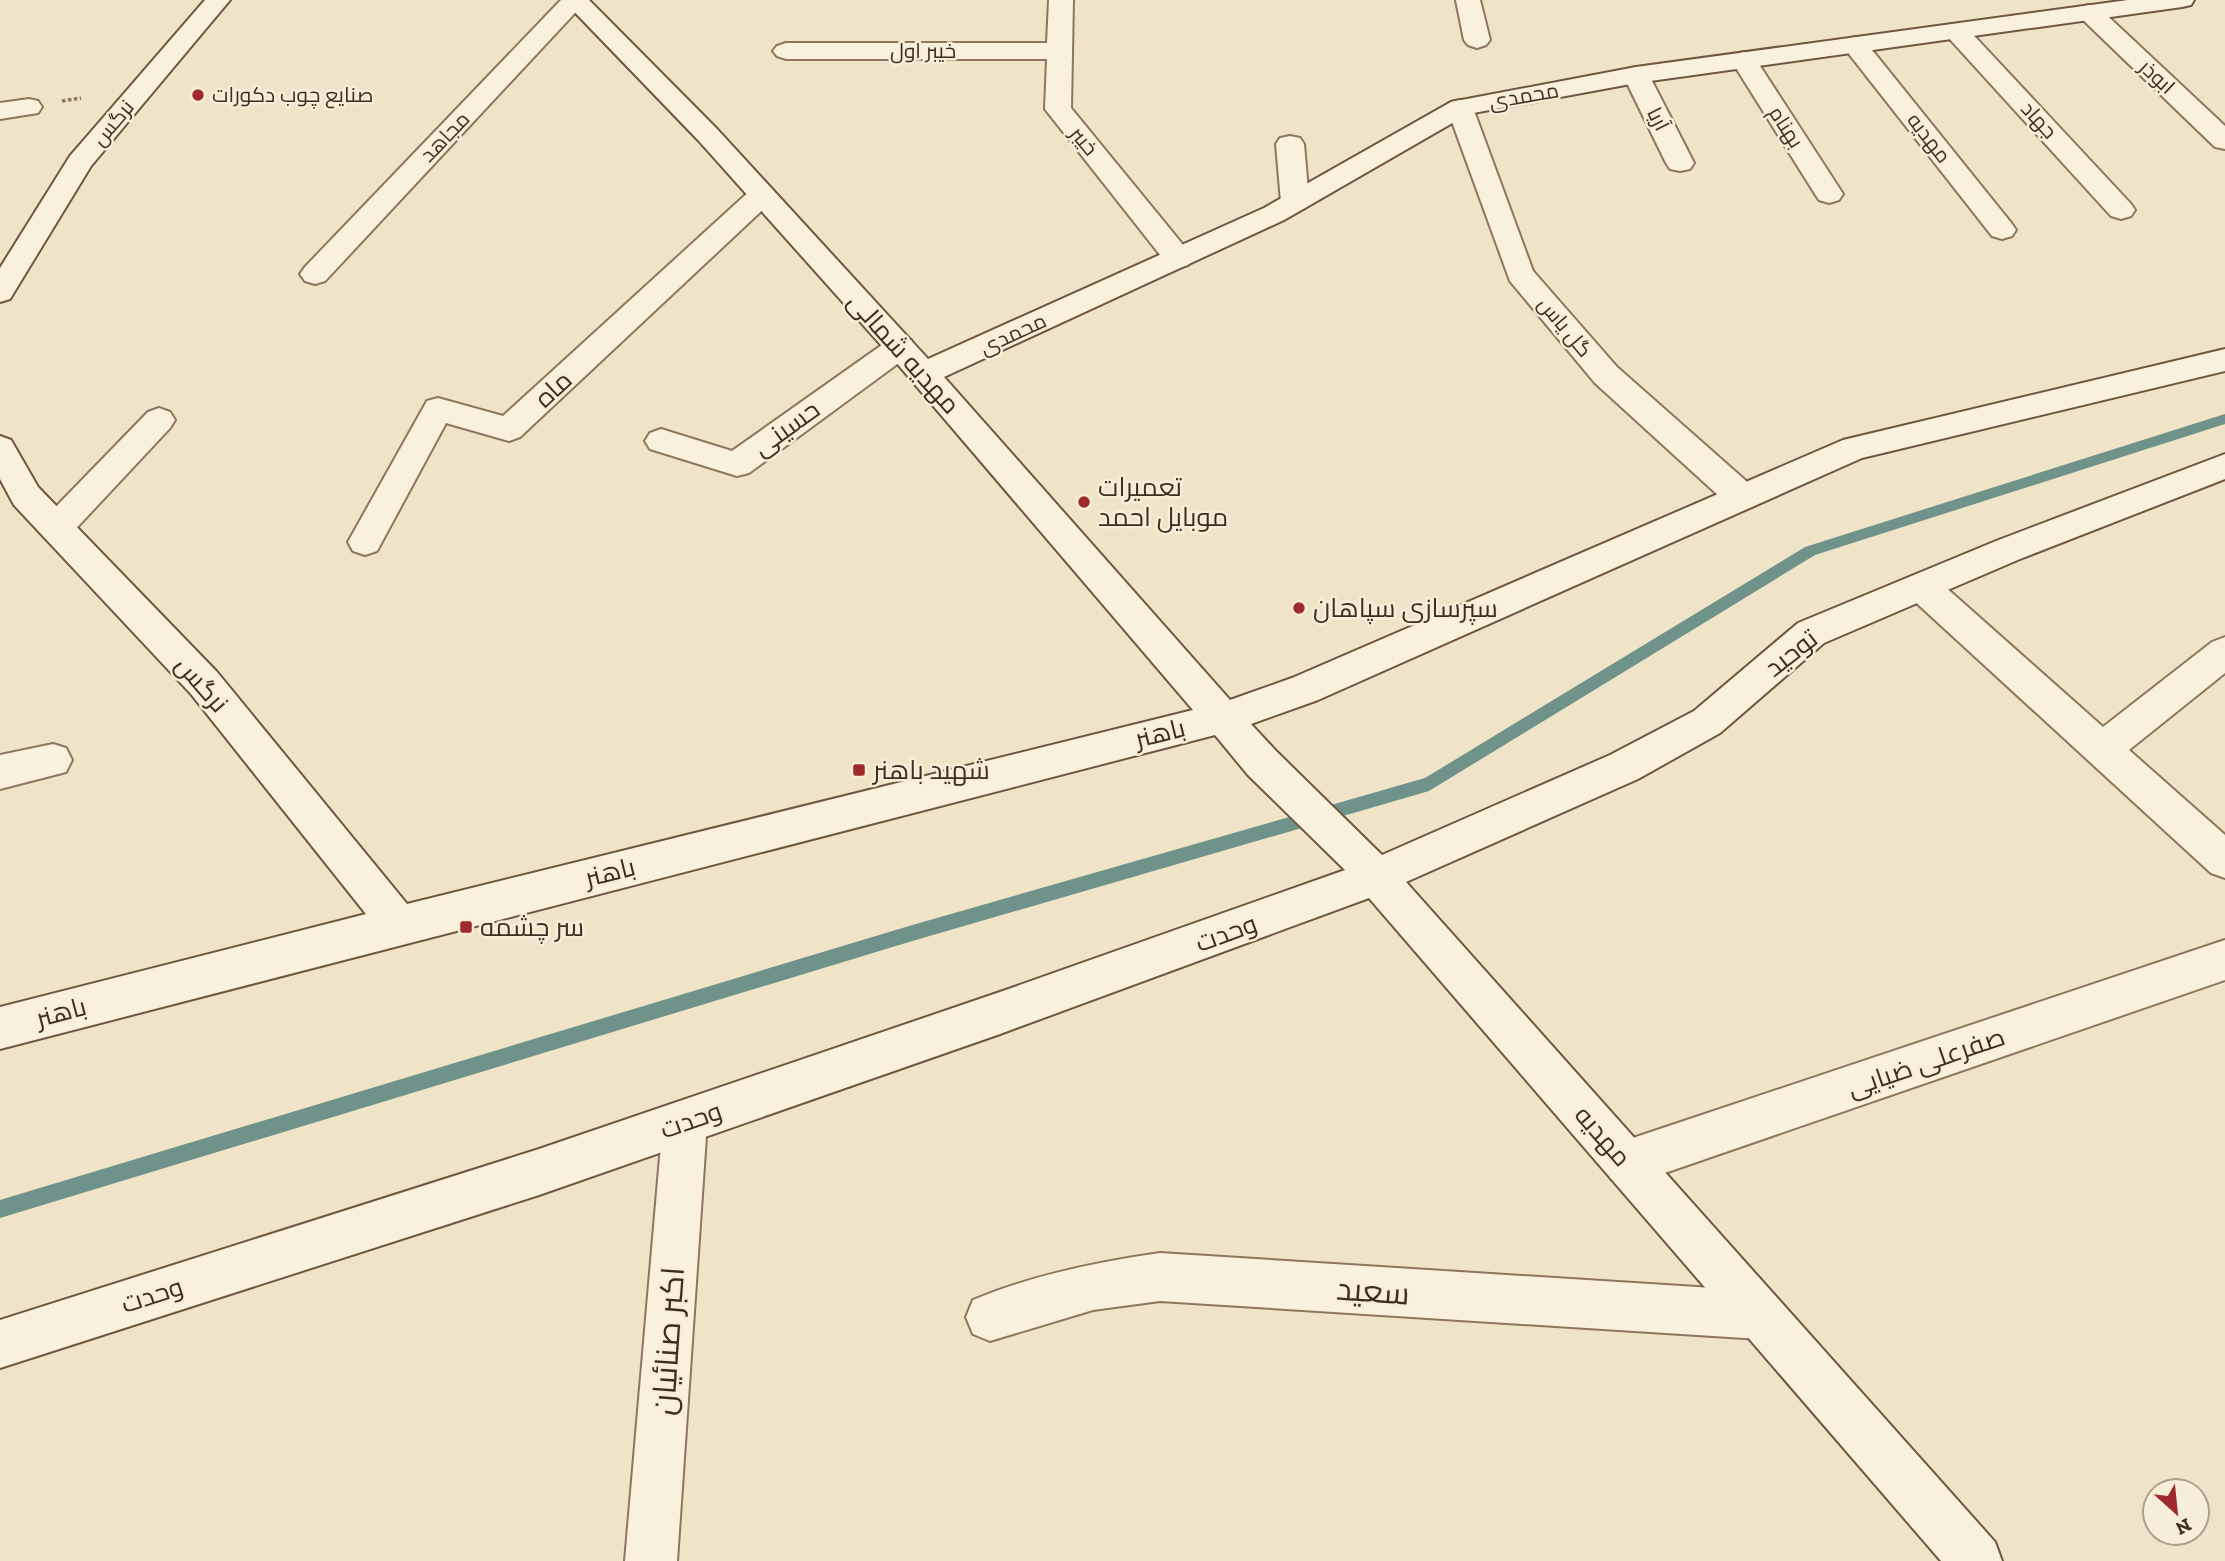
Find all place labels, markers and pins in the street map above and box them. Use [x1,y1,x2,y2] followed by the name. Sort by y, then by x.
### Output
[212,82,374,109] place label: صنایع چوب دکورات
[190,87,206,103] marker: صنایع چوب دکورات
[1098,471,1228,533] place label: تعمیرات موبایل احمد
[1076,494,1092,510] marker: تعمیرات موبایل احمد
[1313,592,1498,625] place label: سپرسازی سپاهان
[1291,600,1307,616] marker: سپرسازی سپاهان
[871,754,990,786] place label: شهید باهنر
[851,762,867,778] marker: شهید باهنر
[480,911,584,944] place label: سر چشمه
[458,919,474,935] marker: سر چشمه

